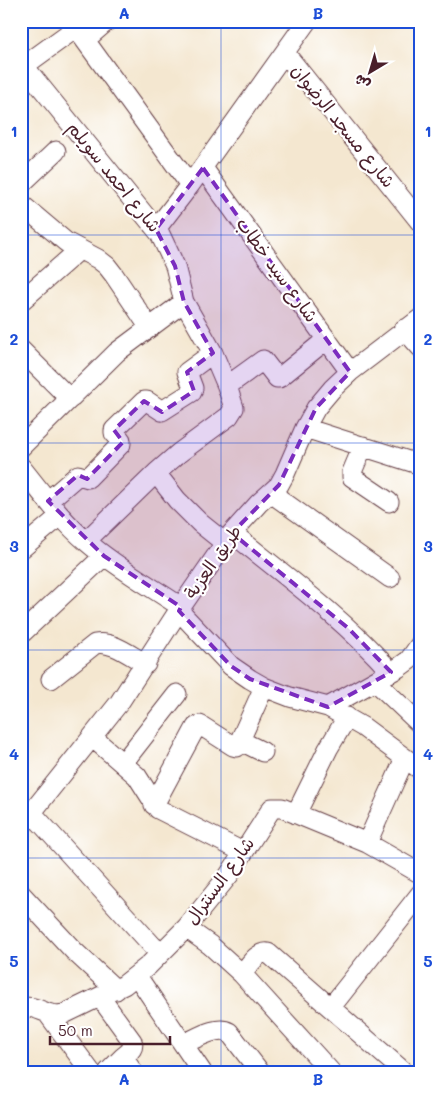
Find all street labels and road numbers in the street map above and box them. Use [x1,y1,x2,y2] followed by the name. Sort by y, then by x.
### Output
[287,60,399,192] street label: شارع مسجد الرضوان
[60,116,167,239] street label: شارع احمد سويلم
[231,212,324,327] street label: شارع سيد خطاب
[178,520,246,603] street label: طريق العزبة
[179,832,260,930] street label: شارع السنترال

